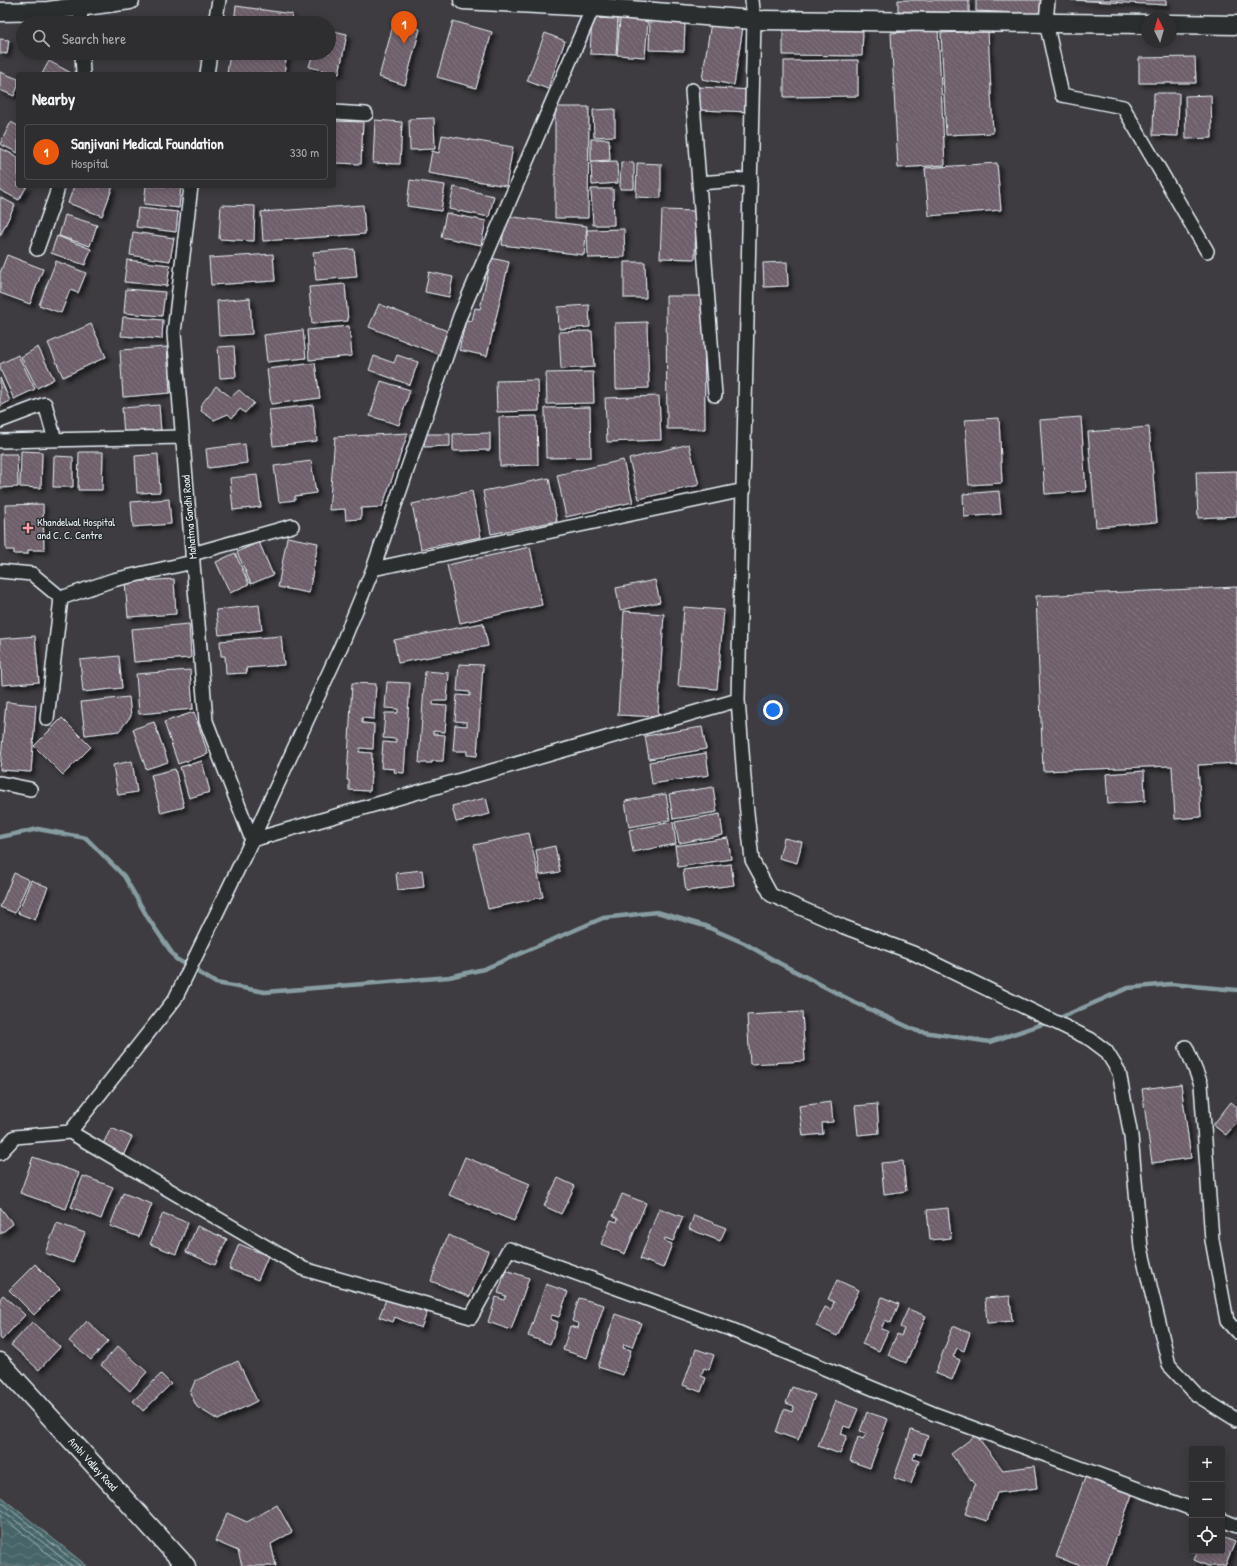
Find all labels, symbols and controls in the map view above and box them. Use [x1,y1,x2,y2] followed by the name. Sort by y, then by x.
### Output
[391,11,417,44] pin: 1
[1141,12,1177,48] north arrow
[16,16,336,60] search box
[30,27,52,49] icon: search
[62,28,126,49] text: Search here
[32,87,75,110] text: Nearby
[71,133,224,154] text: Sanjivani Medical Foundation
[44,143,48,161] text: 1
[290,143,319,161] text: 330 m
[71,154,109,172] text: Hospital
[178,474,200,560] street label: Mahatma Gandhi Road
[37,515,115,542] place label: Khandelwal Hospital and C. C. Centre
[22,522,34,534] marker: Khandelwal Hospital and C. C. Centre
[763,700,783,720] your location
[65,1434,121,1494] street label: Ambi Valley Road
[1189,1446,1225,1554] map controls
[1189,1446,1225,1482] button: +
[1189,1482,1225,1518] button: −
[1189,1518,1225,1554] button: locate

